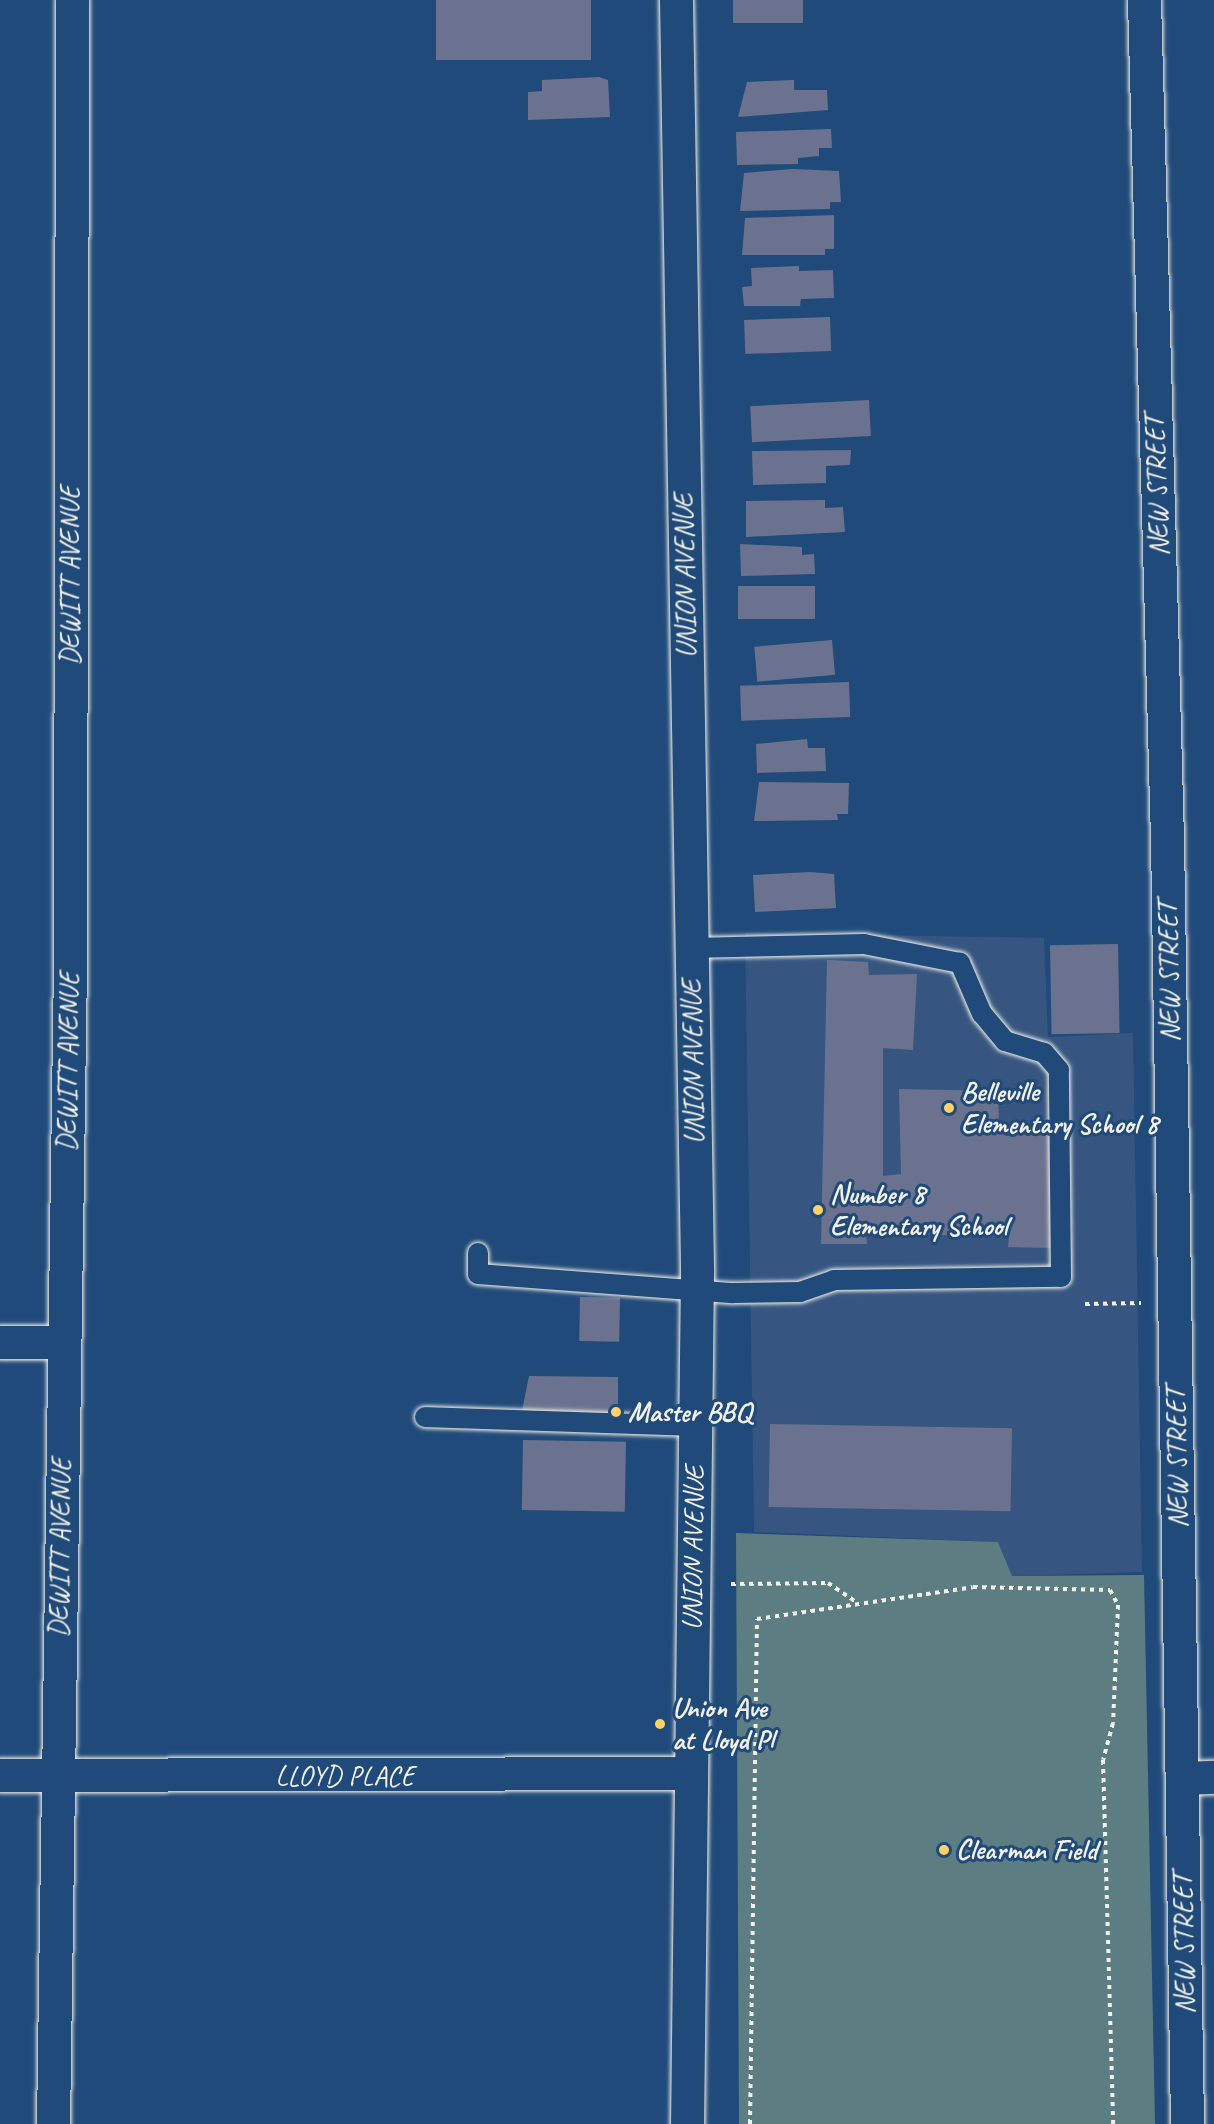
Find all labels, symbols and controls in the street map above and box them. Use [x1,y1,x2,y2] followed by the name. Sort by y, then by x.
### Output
[1138,415,1176,557] street label: NEW STREET
[53,486,87,666] street label: DEWITT AVENUE
[667,494,703,658] street label: UNION AVENUE
[1151,901,1187,1043] street label: NEW STREET
[50,972,86,1152] street label: DEWITT AVENUE
[675,980,711,1144] street label: UNION AVENUE
[961,1075,1158,1141] place label: Belleville Elementary School 8
[942,1101,956,1115] marker: Belleville Elementary School 8
[830,1177,1008,1243] place label: Number 8 Elementary School
[811,1203,825,1217] marker: Number 8 Elementary School
[1159,1387,1195,1529] street label: NEW STREET
[628,1395,750,1429] place label: Master BBQ
[609,1405,623,1419] marker: Master BBQ
[42,1458,78,1638] street label: DEWITT AVENUE
[675,1466,711,1630] street label: UNION AVENUE
[672,1691,774,1757] place label: Union Ave at Lloyd Pl
[653,1717,667,1731] marker: Union Ave at Lloyd Pl
[276,1759,414,1793] street label: LLOYD PLACE
[956,1833,1097,1867] place label: Clearman Field
[937,1843,951,1857] marker: Clearman Field
[1166,1873,1202,2015] street label: NEW STREET

